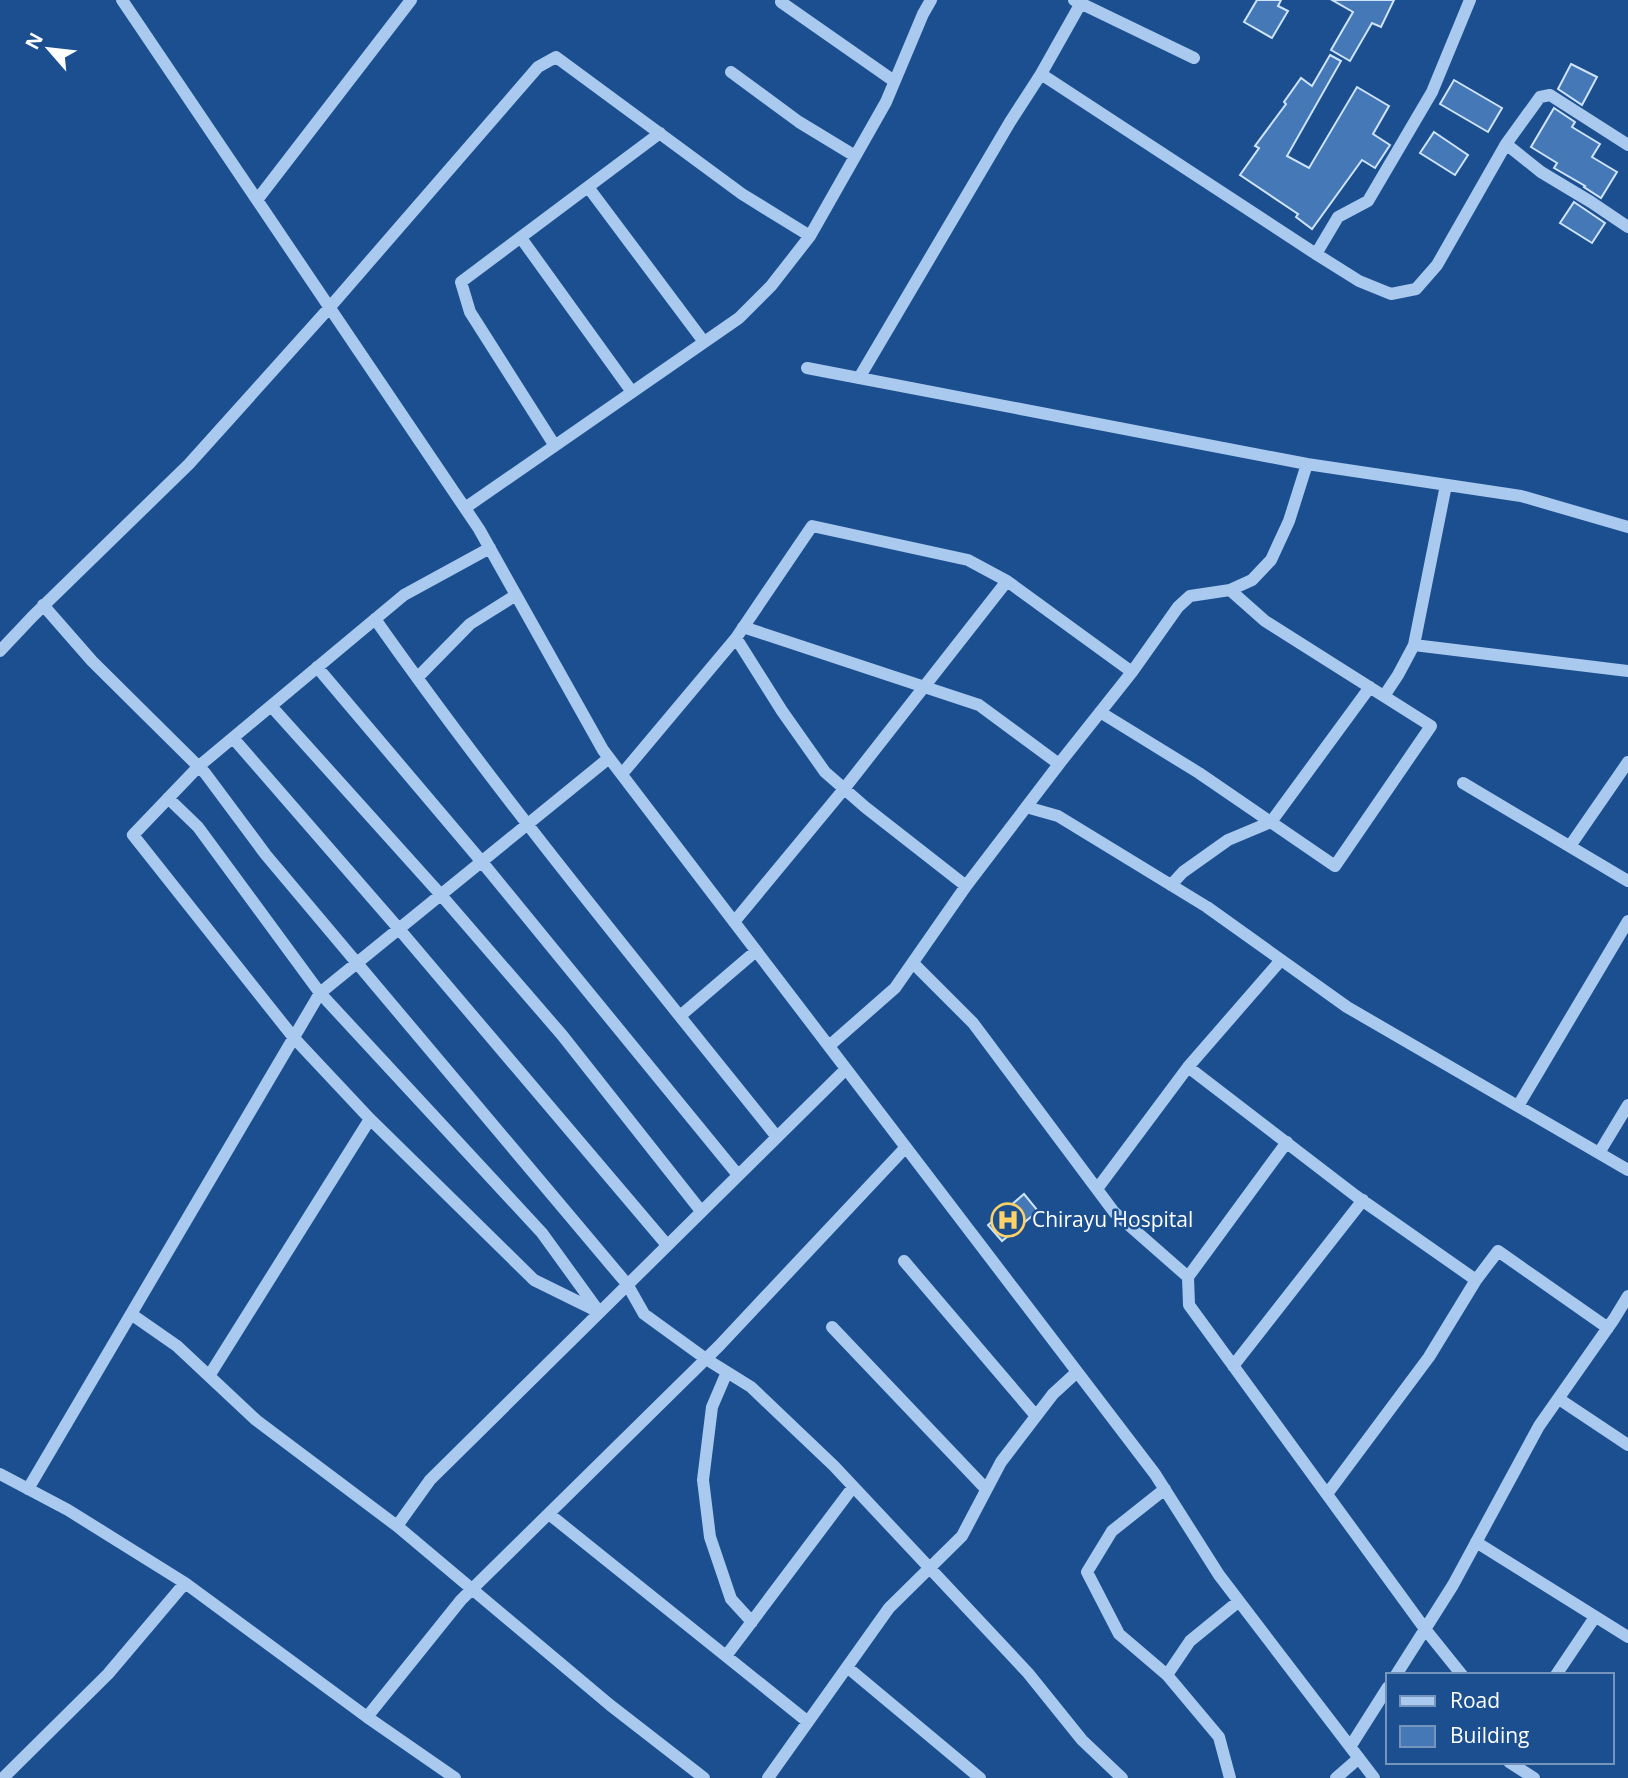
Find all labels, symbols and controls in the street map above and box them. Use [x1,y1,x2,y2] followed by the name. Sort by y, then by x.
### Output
[14,14,84,84] north arrow
[19,28,49,54] text: N
[989,1201,1027,1239] hospital icon: Chirayu Hospital
[1032,1205,1193,1233] place label: Chirayu Hospital
[1386,1673,1614,1764] legend
[1450,1686,1500,1714] text: Road
[1450,1721,1529,1749] text: Building

